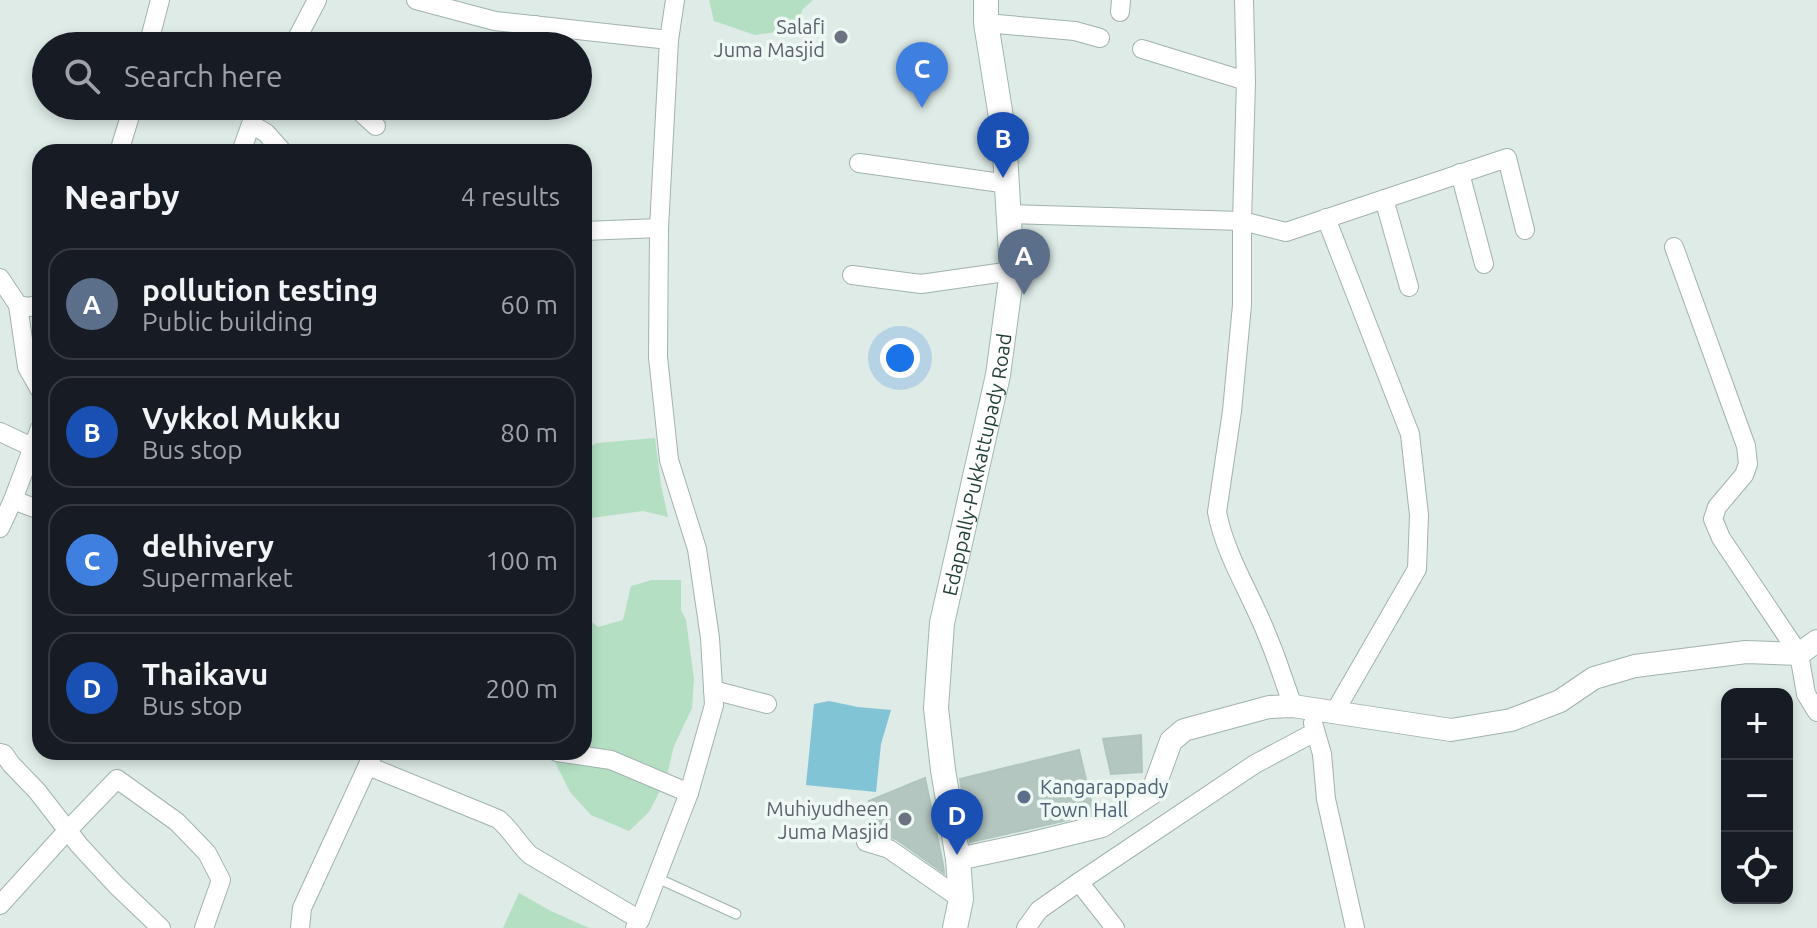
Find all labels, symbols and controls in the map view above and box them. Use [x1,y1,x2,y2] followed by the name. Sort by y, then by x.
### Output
[714,15,825,61] place label: Salafi Juma Masjid
[832,28,850,46] marker: Salafi Juma Masjid
[32,32,592,120] search box
[896,42,948,108] pin: C
[60,54,104,98] icon: search
[124,59,283,93] text: Search here
[977,112,1029,178] pin: B
[64,177,179,215] text: Nearby
[461,182,560,211] text: 4 results
[998,229,1050,295] pin: A
[142,273,378,307] text: pollution testing
[83,290,101,319] text: A
[500,290,558,319] text: 60 m
[142,307,313,336] text: Public building
[937,332,1015,598] street label: Edappally-Pukkattupady Road
[880,338,920,378] your location
[142,401,341,435] text: Vykkol Mukku
[83,418,101,447] text: B
[500,418,558,447] text: 80 m
[142,435,242,464] text: Bus stop
[142,529,274,563] text: delhivery
[84,546,100,575] text: C
[486,546,558,575] text: 100 m
[142,563,293,592] text: Supermarket
[142,657,268,691] text: Thaikavu
[83,674,101,703] text: D
[486,674,558,703] text: 200 m
[1721,688,1793,904] map controls
[1721,688,1793,760] button: +
[142,691,242,720] text: Bus stop
[1721,760,1793,832] button: −
[1040,775,1169,821] place label: Kangarappady Town Hall
[1015,788,1033,806] marker: Kangarappady Town Hall
[931,789,983,855] pin: D
[766,797,889,843] place label: Muhiyudheen Juma Masjid
[896,810,914,828] marker: Muhiyudheen Juma Masjid
[1721,832,1793,904] button: locate

